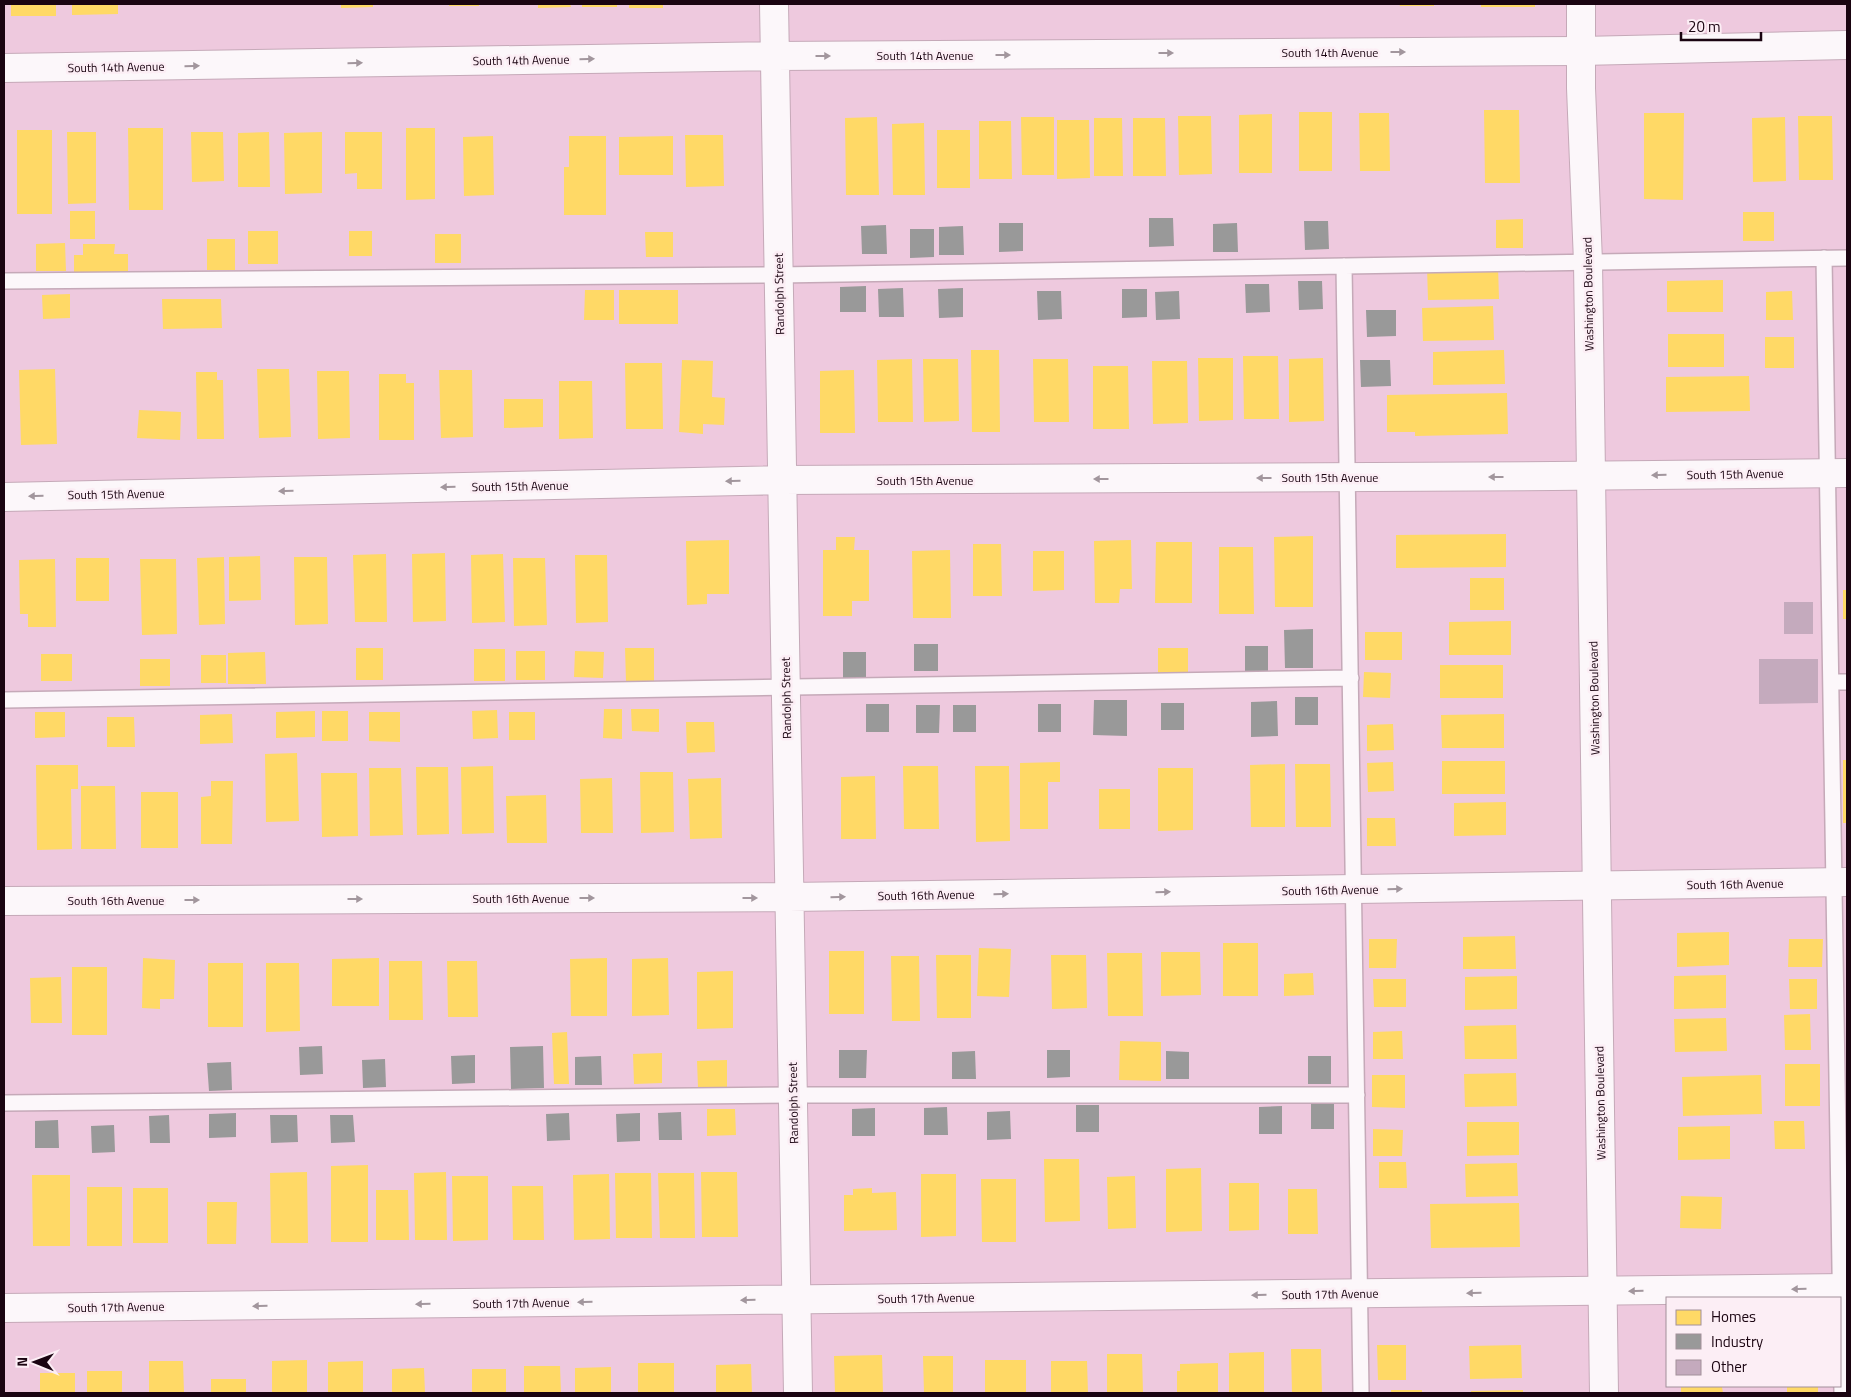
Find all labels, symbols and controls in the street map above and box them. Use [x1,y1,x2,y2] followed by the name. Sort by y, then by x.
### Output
[1681,10,1761,42] scale bar
[1688,15,1721,38] text: 20 m
[1282,43,1378,62] street label: South 14th Avenue
[877,46,973,65] street label: South 14th Avenue
[1391,48,1407,56] one-way arrow
[1158,49,1174,57] one-way arrow
[472,50,570,70] street label: South 14th Avenue
[996,51,1012,59] one-way arrow
[816,52,832,60] one-way arrow
[580,55,596,63] one-way arrow
[67,57,165,77] street label: South 14th Avenue
[347,59,363,67] one-way arrow
[185,61,201,69] one-way arrow
[1578,237,1598,351] street label: Washington Boulevard
[769,252,789,335] street label: Randolph Street
[1686,464,1784,484] street label: South 15th Avenue
[1282,468,1378,487] street label: South 15th Avenue
[877,471,973,490] street label: South 15th Avenue
[1650,471,1666,479] one-way arrow
[1488,473,1504,481] one-way arrow
[1255,474,1271,482] one-way arrow
[1093,475,1109,483] one-way arrow
[471,476,569,496] street label: South 15th Avenue
[725,478,741,486] one-way arrow
[67,484,165,504] street label: South 15th Avenue
[440,484,456,492] one-way arrow
[278,487,294,495] one-way arrow
[28,492,44,500] one-way arrow
[1584,641,1604,755] street label: Washington Boulevard
[776,656,796,739] street label: Randolph Street
[1686,874,1784,894] street label: South 16th Avenue
[1281,880,1379,900] street label: South 16th Avenue
[877,885,975,905] street label: South 16th Avenue
[1388,885,1404,893] one-way arrow
[1155,888,1171,896] one-way arrow
[473,889,569,908] street label: South 16th Avenue
[993,890,1009,898] one-way arrow
[68,891,164,910] street label: South 16th Avenue
[742,893,758,901] one-way arrow
[830,893,846,901] one-way arrow
[580,894,596,902] one-way arrow
[347,895,363,903] one-way arrow
[185,896,201,904] one-way arrow
[1590,1046,1610,1160] street label: Washington Boulevard
[783,1061,803,1144] street label: Randolph Street
[1281,1284,1379,1304] street label: South 17th Avenue
[1790,1285,1806,1293] one-way arrow
[1628,1287,1644,1295] one-way arrow
[877,1288,975,1308] street label: South 17th Avenue
[1465,1289,1481,1297] one-way arrow
[1250,1291,1266,1299] one-way arrow
[472,1293,570,1313] street label: South 17th Avenue
[739,1296,755,1304] one-way arrow
[67,1297,165,1317] street label: South 17th Avenue
[1666,1297,1841,1387] legend
[577,1298,593,1306] one-way arrow
[414,1300,430,1308] one-way arrow
[252,1302,268,1310] one-way arrow
[1711,1305,1756,1328] text: Homes
[1711,1330,1763,1353] text: Industry
[10,1337,60,1387] north arrow
[1711,1355,1747,1378] text: Other
[11,1357,32,1367] text: N

